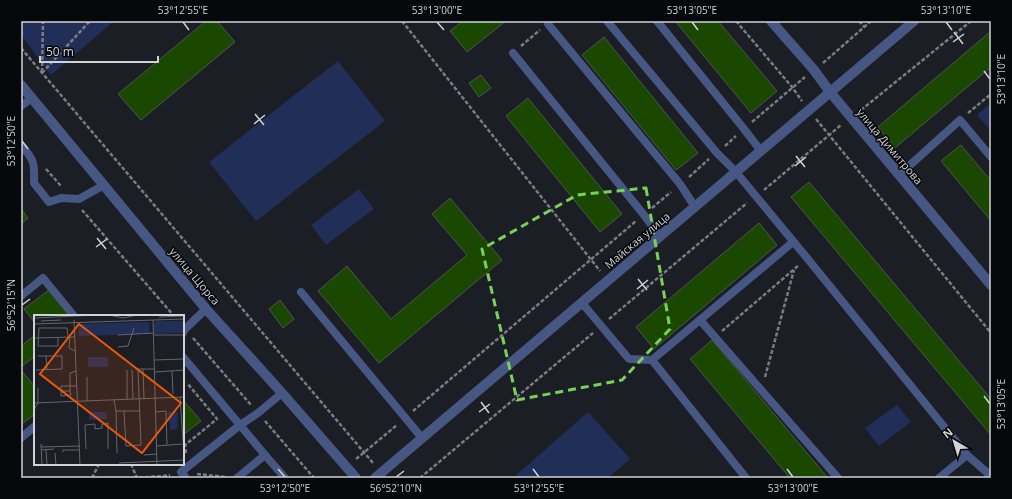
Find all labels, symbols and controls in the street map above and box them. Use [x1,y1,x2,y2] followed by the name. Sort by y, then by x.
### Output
[158,3,208,17] text: 53°12'55"E
[412,3,462,17] text: 53°13'00"E
[667,3,717,17] text: 53°13'05"E
[921,3,971,17] text: 53°13'10"E
[40,38,158,64] scale bar
[46,43,74,60] text: 50 m
[994,54,1008,104] text: 53°13'10"E
[854,105,926,187] street label: улица Димитрова
[4,116,18,166] text: 53°12'50"E
[601,208,673,272] street label: Майская улица
[167,244,223,308] street label: улица Щорса
[4,279,18,331] text: 56°52'15"N
[34,315,184,465] inset map
[994,379,1008,429] text: 53°13'05"E
[934,421,974,461] north arrow
[939,424,956,441] text: N
[260,481,310,495] text: 53°12'50"E
[370,481,422,495] text: 56°52'10"N
[514,481,564,495] text: 53°12'55"E
[768,481,818,495] text: 53°13'00"E

